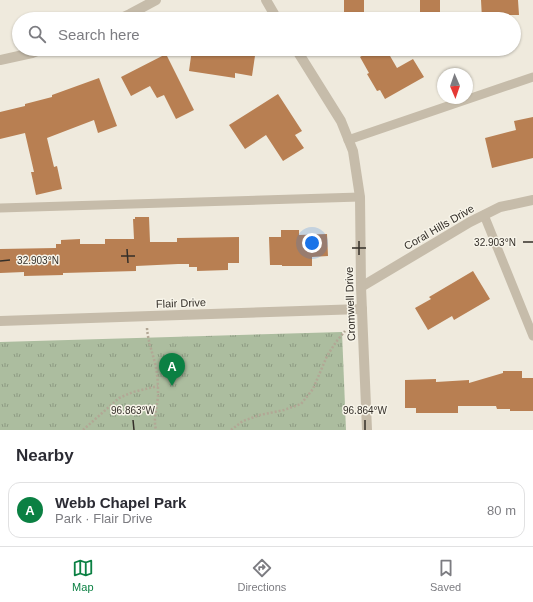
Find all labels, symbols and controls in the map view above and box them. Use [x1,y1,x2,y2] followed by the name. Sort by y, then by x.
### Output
[12,12,521,56] search box
[26,23,48,45] icon: search
[58,26,140,43] text: Search here
[437,68,473,104] north arrow
[402,202,476,252] street label: Coral Hills Drive
[302,233,322,253] your location
[474,237,516,248] text: 32.903°N
[17,255,59,266] text: 32.903°N
[343,267,357,341] street label: Cromwell Drive
[156,296,206,310] street label: Flair Drive
[159,353,185,386] pin: A
[111,405,156,416] text: 96.863°W
[343,405,388,416] text: 96.864°W
[16,446,74,465] text: Nearby
[55,494,186,511] text: Webb Chapel Park
[25,503,35,518] text: A
[487,503,516,518] text: 80 m
[55,511,153,526] text: Park · Flair Drive
[72,557,94,593] tab: Map
[237,557,286,593] tab: Directions
[430,557,461,593] tab: Saved

